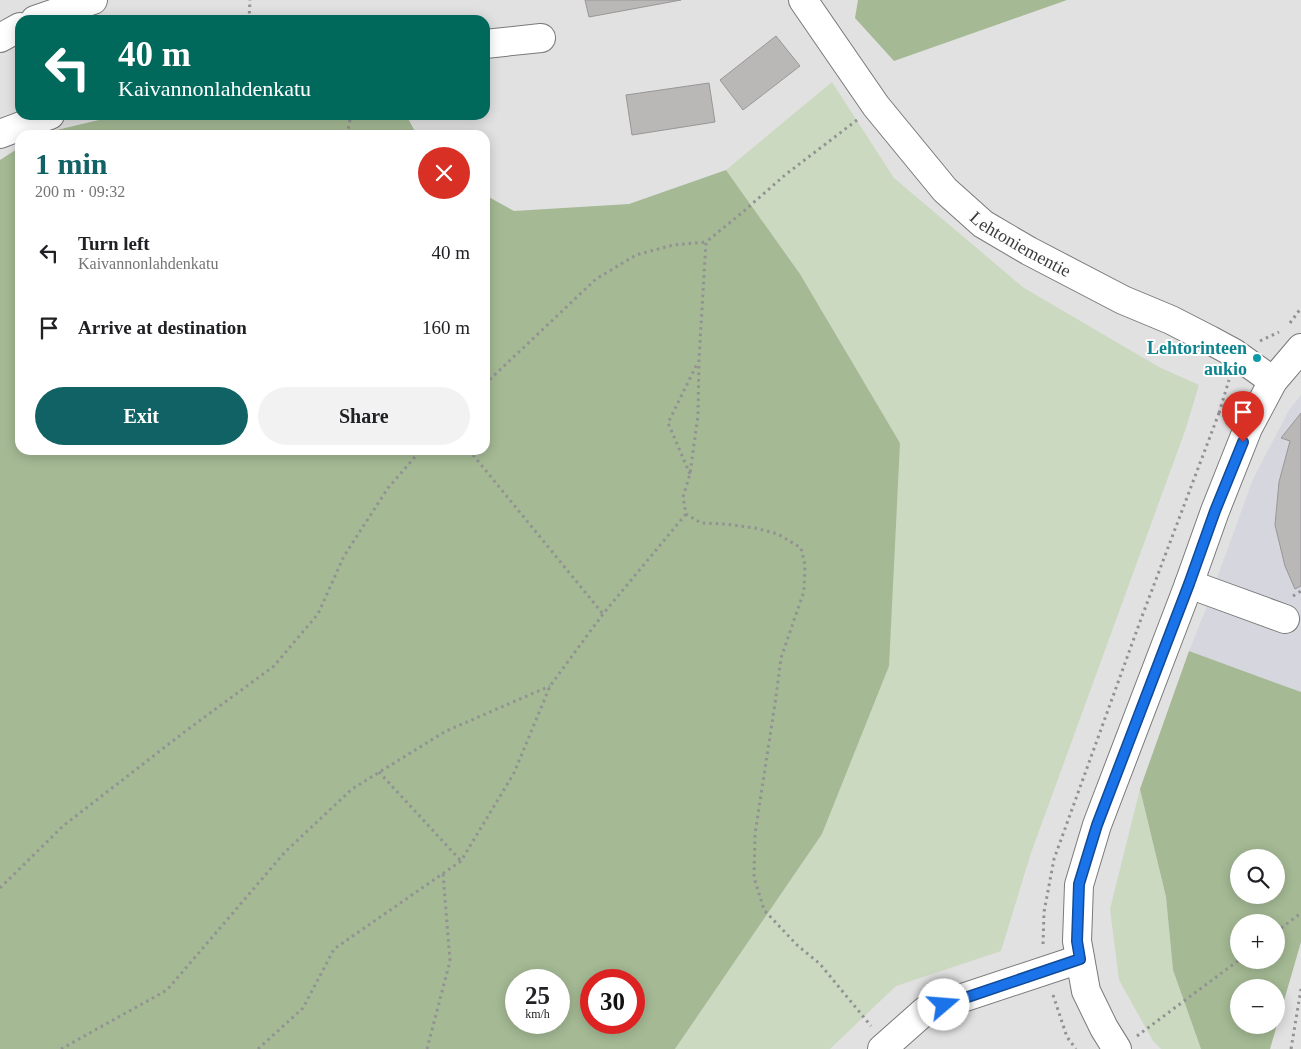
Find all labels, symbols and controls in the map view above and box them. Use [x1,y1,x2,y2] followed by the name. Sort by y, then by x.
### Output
[35,35,100,100] icon: left
[118,35,191,74] text: 40 m
[118,76,311,101] text: Kaivannonlahdenkatu
[35,147,108,180] text: 1 min
[418,147,470,199] button: close
[35,183,125,200] text: 200 m · 09:32
[966,207,1074,281] street label: Lehtoniementie
[78,233,150,254] text: Turn left
[35,239,63,267] icon: left
[431,242,470,263] text: 40 m
[78,255,218,272] text: Kaivannonlahdenkatu
[35,314,63,342] icon: arrive
[78,317,247,338] text: Arrive at destination
[422,317,470,338] text: 160 m
[1147,338,1247,379] place label: Lehtorinteen aukio
[1251,352,1263,364] marker: Lehtorinteen aukio
[35,387,248,445] button: Exit
[258,387,470,445] button: Share
[1222,391,1264,442] pin
[1229,398,1257,426] icon: arrive
[1230,849,1285,1034] map controls
[1230,849,1285,904] button: search
[1230,914,1285,969] button: +
[580,969,645,1034] speed limit sign: 30
[917,978,969,1030] position arrow
[1230,979,1285,1034] button: −
[525,982,550,1009] text: 25
[525,1007,550,1021] text: km/h

